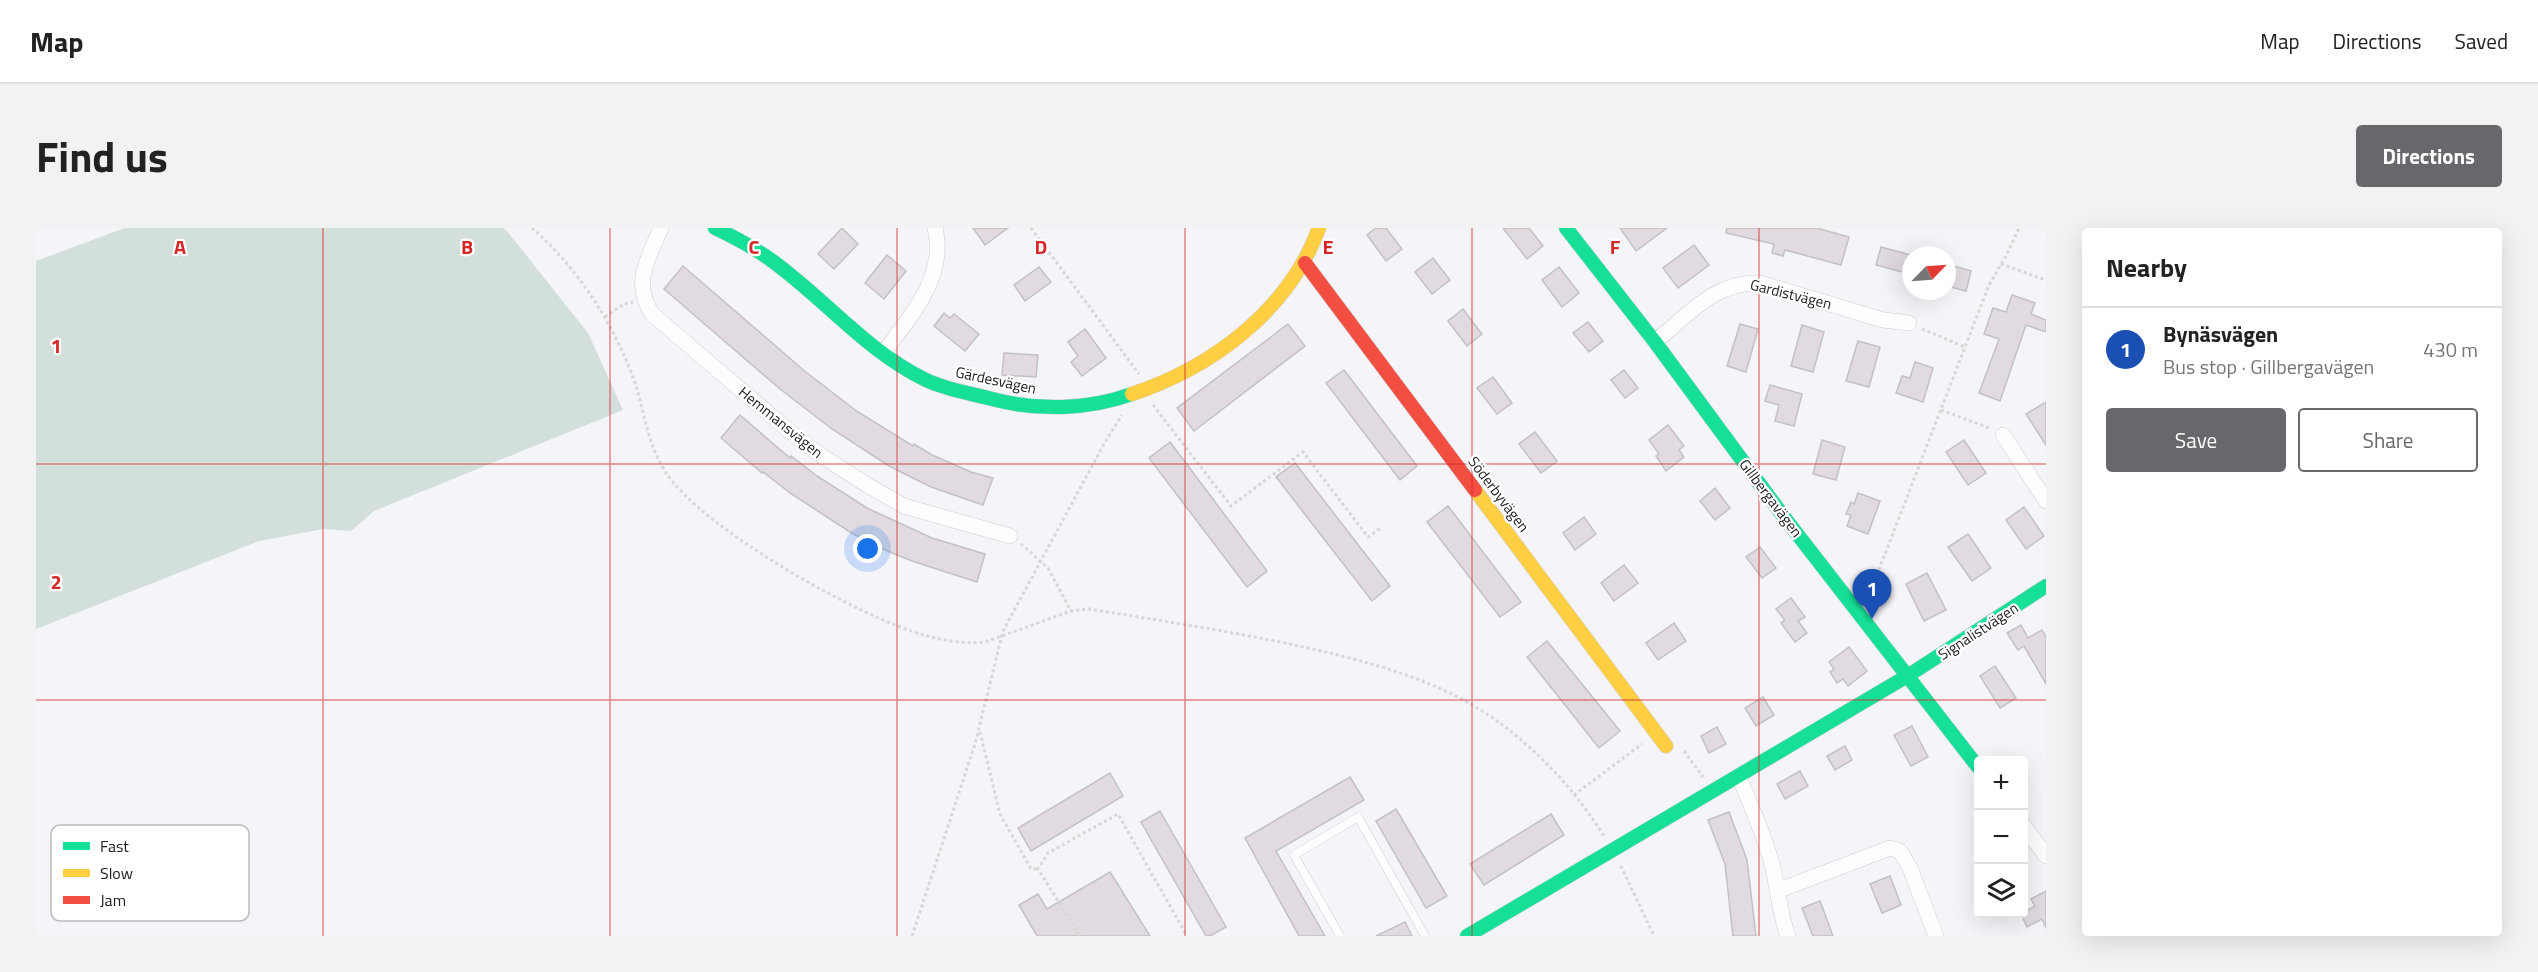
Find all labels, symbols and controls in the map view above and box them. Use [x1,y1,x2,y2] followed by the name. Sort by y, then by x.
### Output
[30,20,84,63] text: Map
[2260,25,2300,57] text: Map
[2333,25,2422,57] text: Directions
[2455,25,2508,57] text: Saved
[36,124,168,188] text: Find us
[2356,125,2502,187] button: Directions
[174,231,186,262] text: A
[461,231,473,262] text: B
[749,231,760,262] text: C
[1035,231,1047,262] text: D
[1322,231,1334,262] text: E
[1610,231,1621,262] text: F
[1902,246,1956,300] north arrow
[2106,248,2187,287] text: Nearby
[1748,273,1834,315] street label: Gardistvägen
[2163,317,2278,351] text: Bynäsvägen
[50,330,62,361] text: 1
[2120,334,2131,365] text: 1
[2423,334,2478,365] text: 430 m
[2163,351,2374,382] text: Bus stop · Gillbergavägen
[953,360,1039,400] street label: Gärdesvägen
[734,381,828,463] street label: Hemmansvägen
[2106,408,2286,472] button: Save
[2298,408,2478,472] button: Share
[1463,451,1535,537] street label: Söderbyvägen
[1734,454,1808,542] street label: Gillbergavägen
[853,534,882,563] your location
[50,566,62,597] text: 2
[1852,570,1892,619] pin: 1
[1933,596,2023,666] street label: Signalistvägen
[1974,756,2028,918] map controls
[1974,756,2028,810] button: +
[1974,810,2028,864] button: −
[51,825,249,921] legend
[100,834,129,858] text: Fast
[100,861,133,885] text: Slow
[1974,864,2028,918] button: layers
[100,888,126,912] text: Jam

